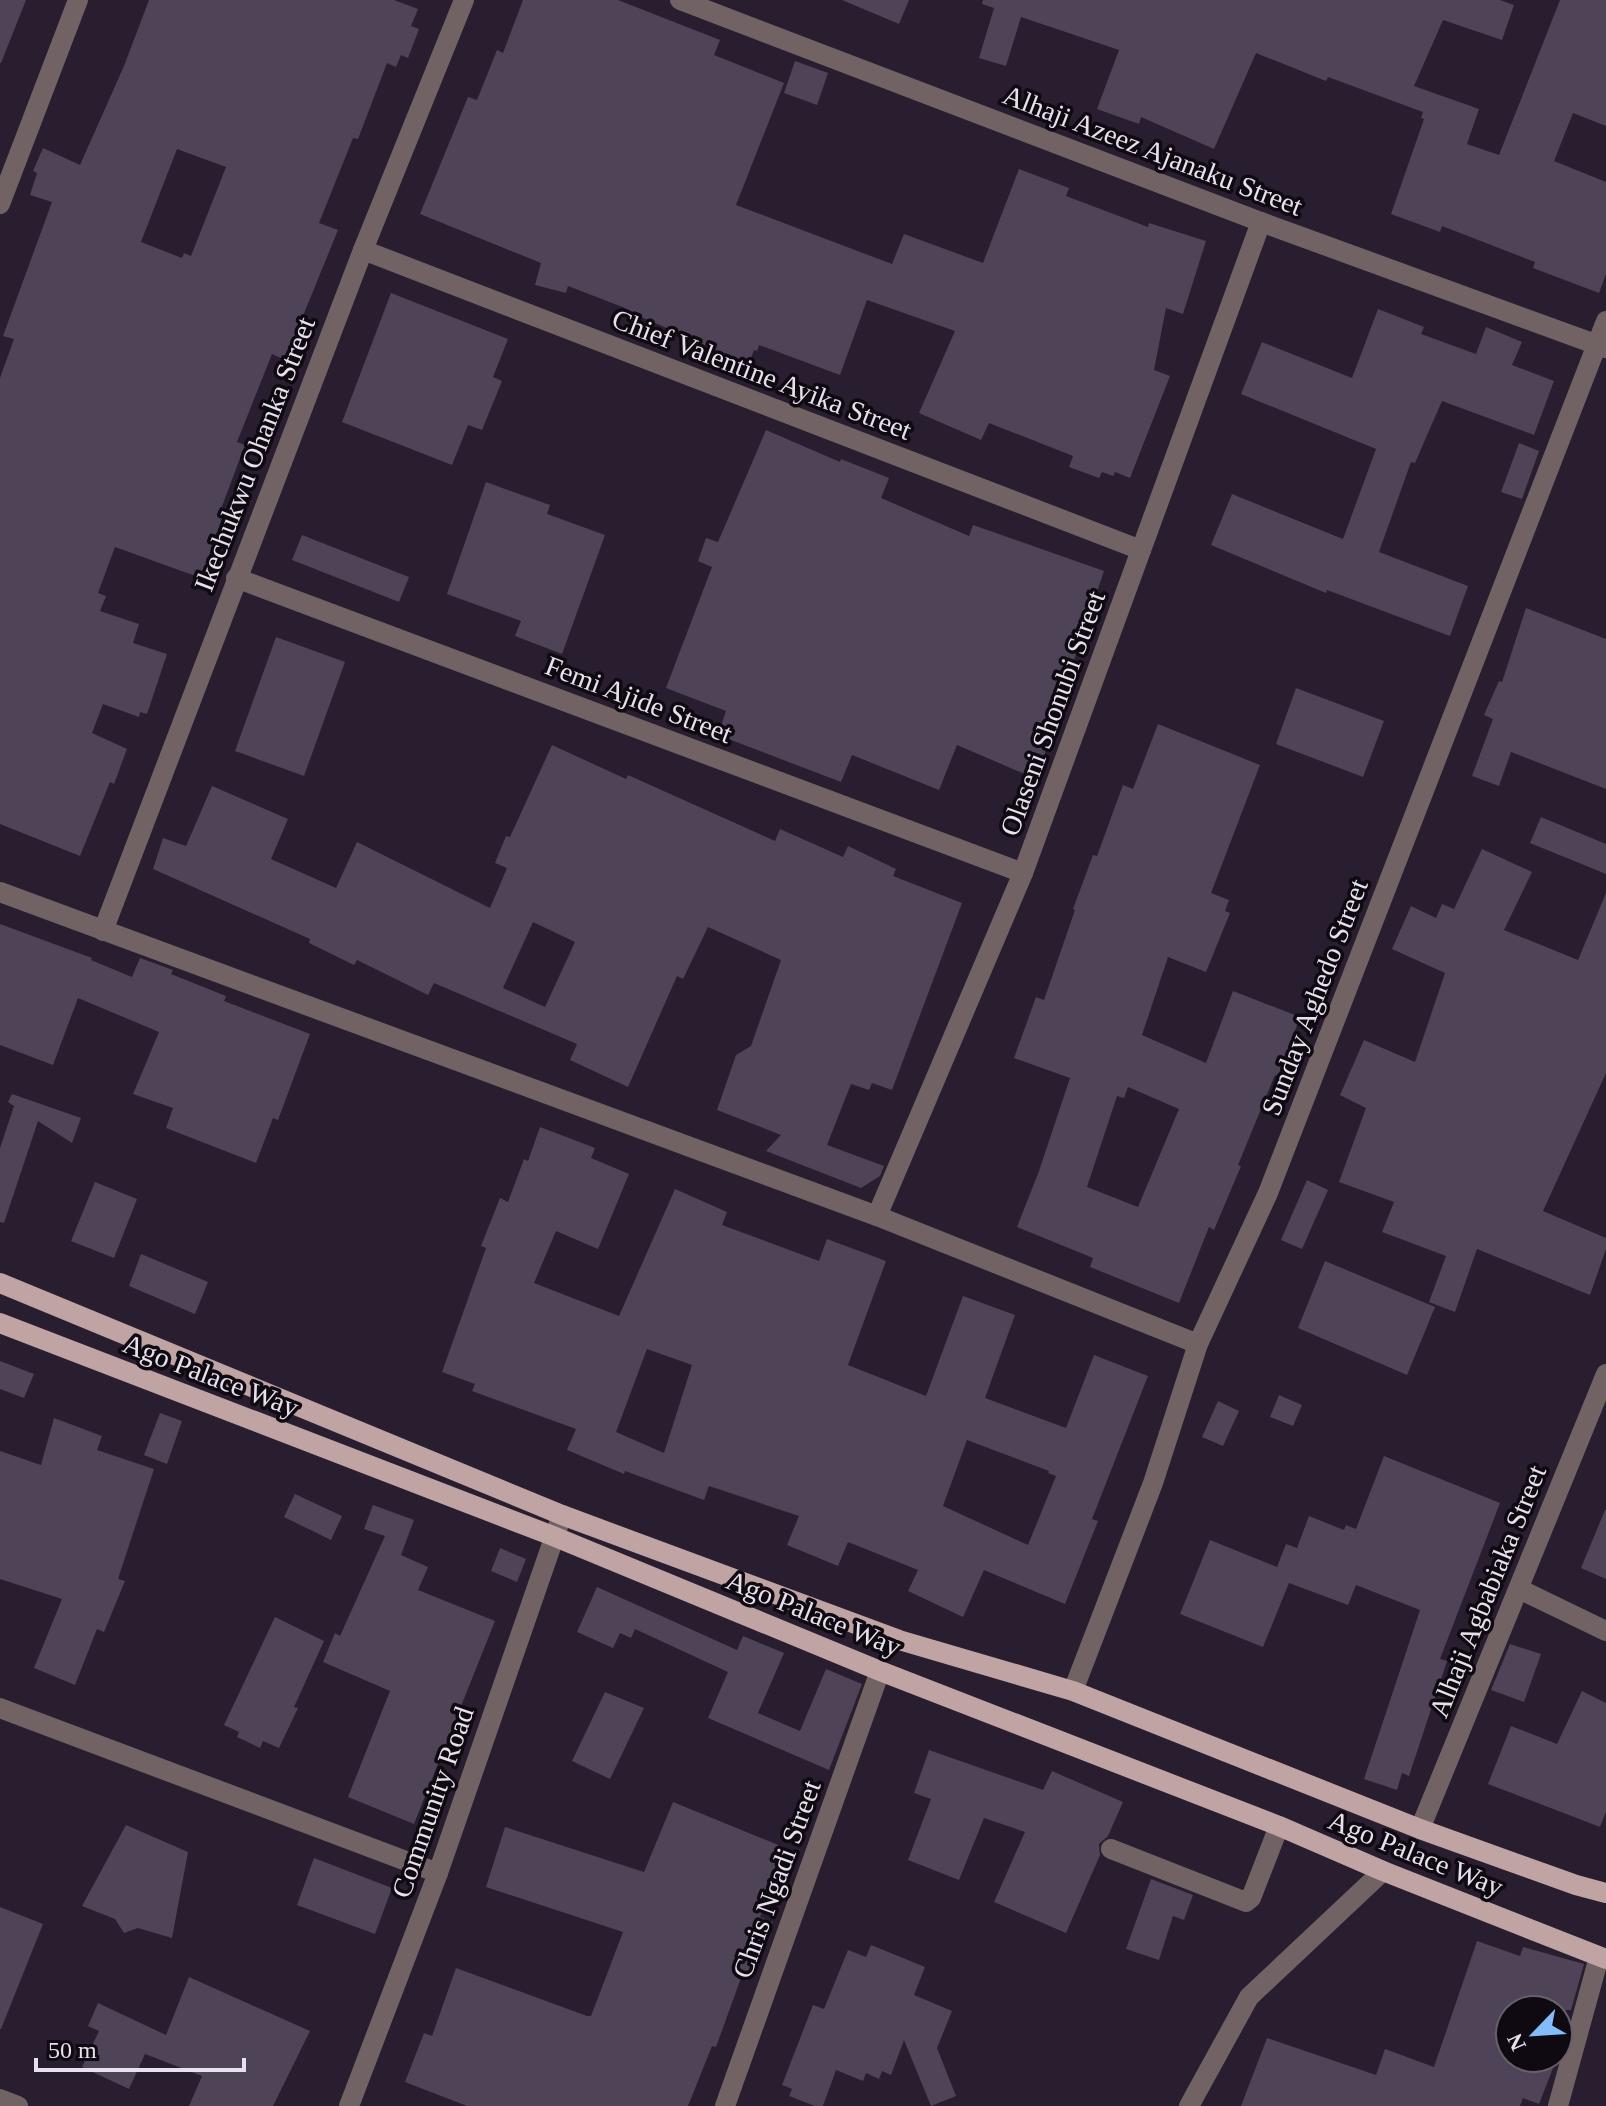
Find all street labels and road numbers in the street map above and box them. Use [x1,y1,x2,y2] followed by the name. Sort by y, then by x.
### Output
[999,79,1307,222] street label: Alhaji Azeez Ajanaku Street
[608,303,916,446] street label: Chief Valentine Ayika Street
[188,313,321,595] street label: Ikechukwu Ohanka Street
[994,586,1111,840] street label: Olaseni Shonubi Street
[541,650,737,749] street label: Femi Ajide Street
[1255,875,1374,1120] street label: Sunday Aghedo Street
[119,1328,303,1423] street label: Ago Palace Way
[1423,1460,1552,1722] street label: Alhaji Agbabiaka Street
[722,1564,906,1663] street label: Ago Palace Way
[385,1703,480,1902] street label: Community Road
[726,1776,827,1982] street label: Chris Ngadi Street
[1324,1804,1508,1903] street label: Ago Palace Way

